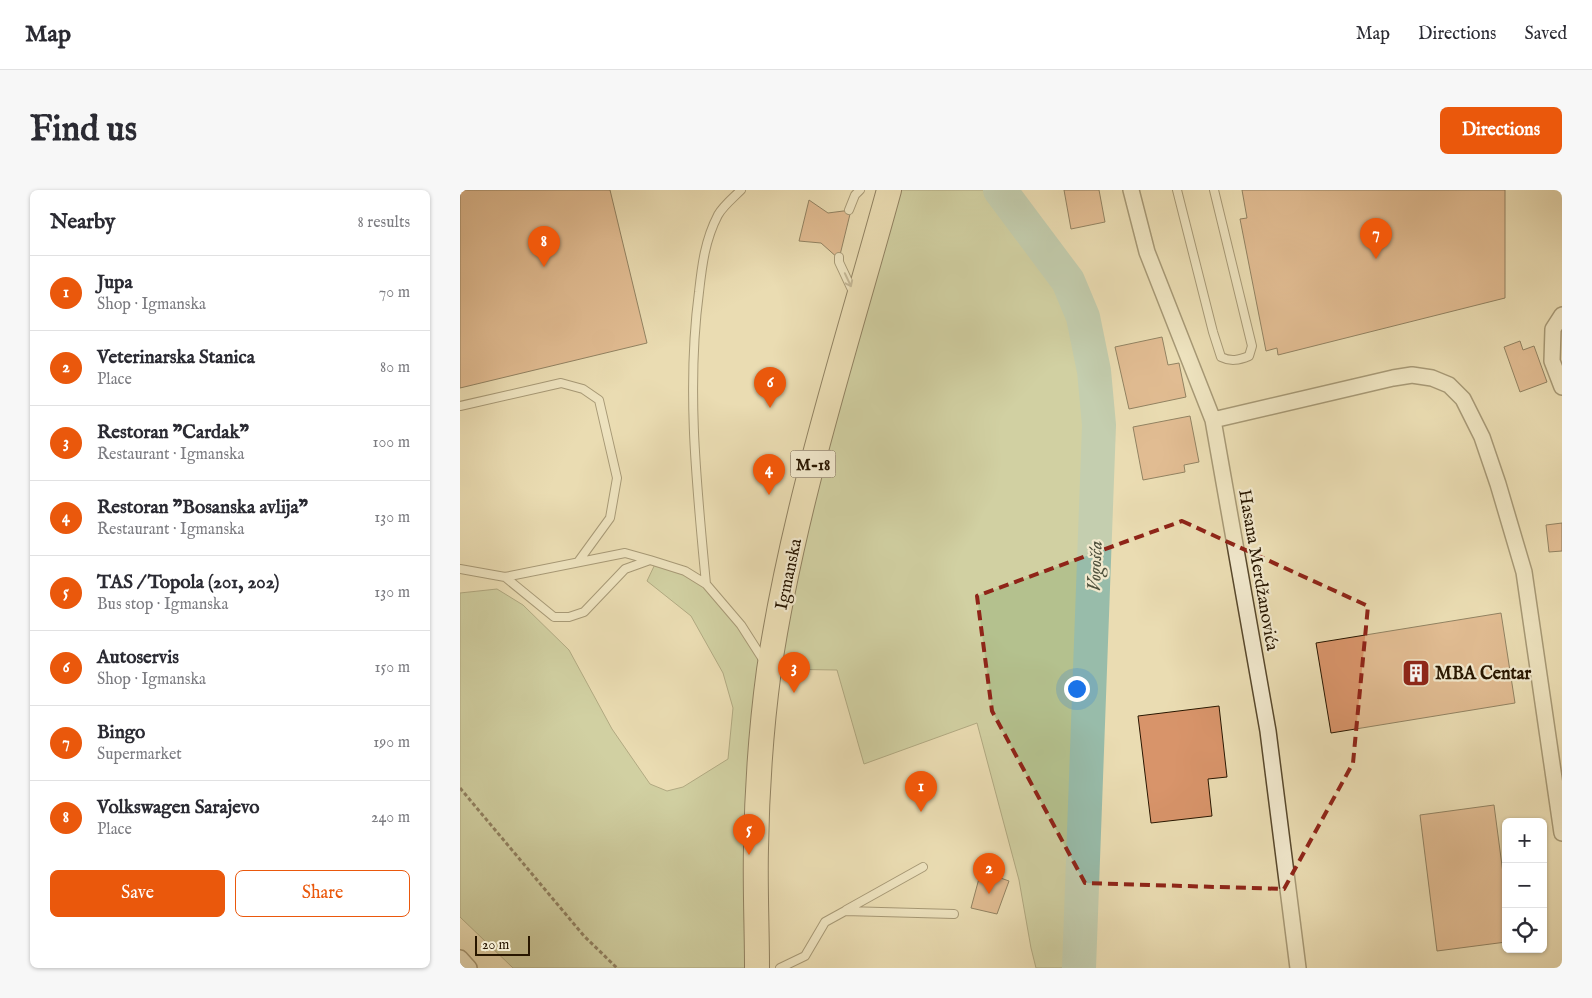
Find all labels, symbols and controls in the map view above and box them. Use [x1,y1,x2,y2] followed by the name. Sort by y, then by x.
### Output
[25,19,71,50] text: Map
[1356,23,1390,46] text: Map
[1418,23,1496,46] text: Directions
[1524,23,1567,46] text: Saved
[1440,107,1562,154] button: Directions
[30,108,137,153] text: Find us
[50,209,115,236] text: Nearby
[358,213,410,233] text: 8 results
[1360,218,1392,259] pin: 7
[528,226,560,267] pin: 8
[97,271,133,295] text: Jupa
[843,272,853,287] one-way arrow
[63,283,69,303] text: 1
[379,283,410,303] text: 70 m
[97,295,206,315] text: Shop · Igmanska
[97,346,255,370] text: Veterinarska Stanica
[62,358,70,378] text: 2
[380,358,410,378] text: 80 m
[754,367,786,408] pin: 6
[97,370,132,390] text: Place
[97,421,249,445] text: Restoran "Cardak"
[63,433,69,453] text: 3
[373,433,410,453] text: 100 m
[97,445,245,465] text: Restaurant · Igmanska
[790,450,836,478] road number: M-18
[753,454,785,495] pin: 4
[1232,488,1283,653] street label: Hasana Merdžanovića
[97,496,308,520] text: Restoran "Bosanska avlija"
[62,508,70,528] text: 4
[374,508,410,528] text: 130 m
[97,520,245,540] text: Restaurant · Igmanska
[771,536,808,612] street label: Igmanska
[1083,540,1109,592] water label: Vogošća
[97,571,279,595] text: TAS / Topola (201, 202)
[63,583,69,603] text: 5
[374,583,410,603] text: 130 m
[97,595,228,615] text: Bus stop · Igmanska
[97,646,179,670] text: Autoservis
[778,652,810,693] pin: 3
[63,658,69,678] text: 6
[375,658,410,678] text: 150 m
[1401,658,1431,688] building icon: MBA Centar
[1435,663,1532,686] place label: MBA Centar
[97,670,206,690] text: Shop · Igmanska
[1064,676,1090,702] your location
[97,721,145,745] text: Bingo
[62,733,70,753] text: 7
[373,733,410,753] text: 190 m
[97,745,182,765] text: Supermarket
[905,771,937,812] pin: 1
[97,796,260,820] text: Volkswagen Sarajevo
[63,808,69,828] text: 8
[371,808,410,828] text: 240 m
[733,814,765,855] pin: 5
[1502,818,1547,953] map controls
[1502,818,1547,863] button: +
[97,820,132,840] text: Place
[973,853,1005,894] pin: 2
[1502,863,1547,908] button: −
[50,870,225,917] button: Save
[235,870,410,917] button: Share
[1502,908,1547,953] button: locate
[475,933,530,956] scale bar
[482,936,509,954] text: 20 m

